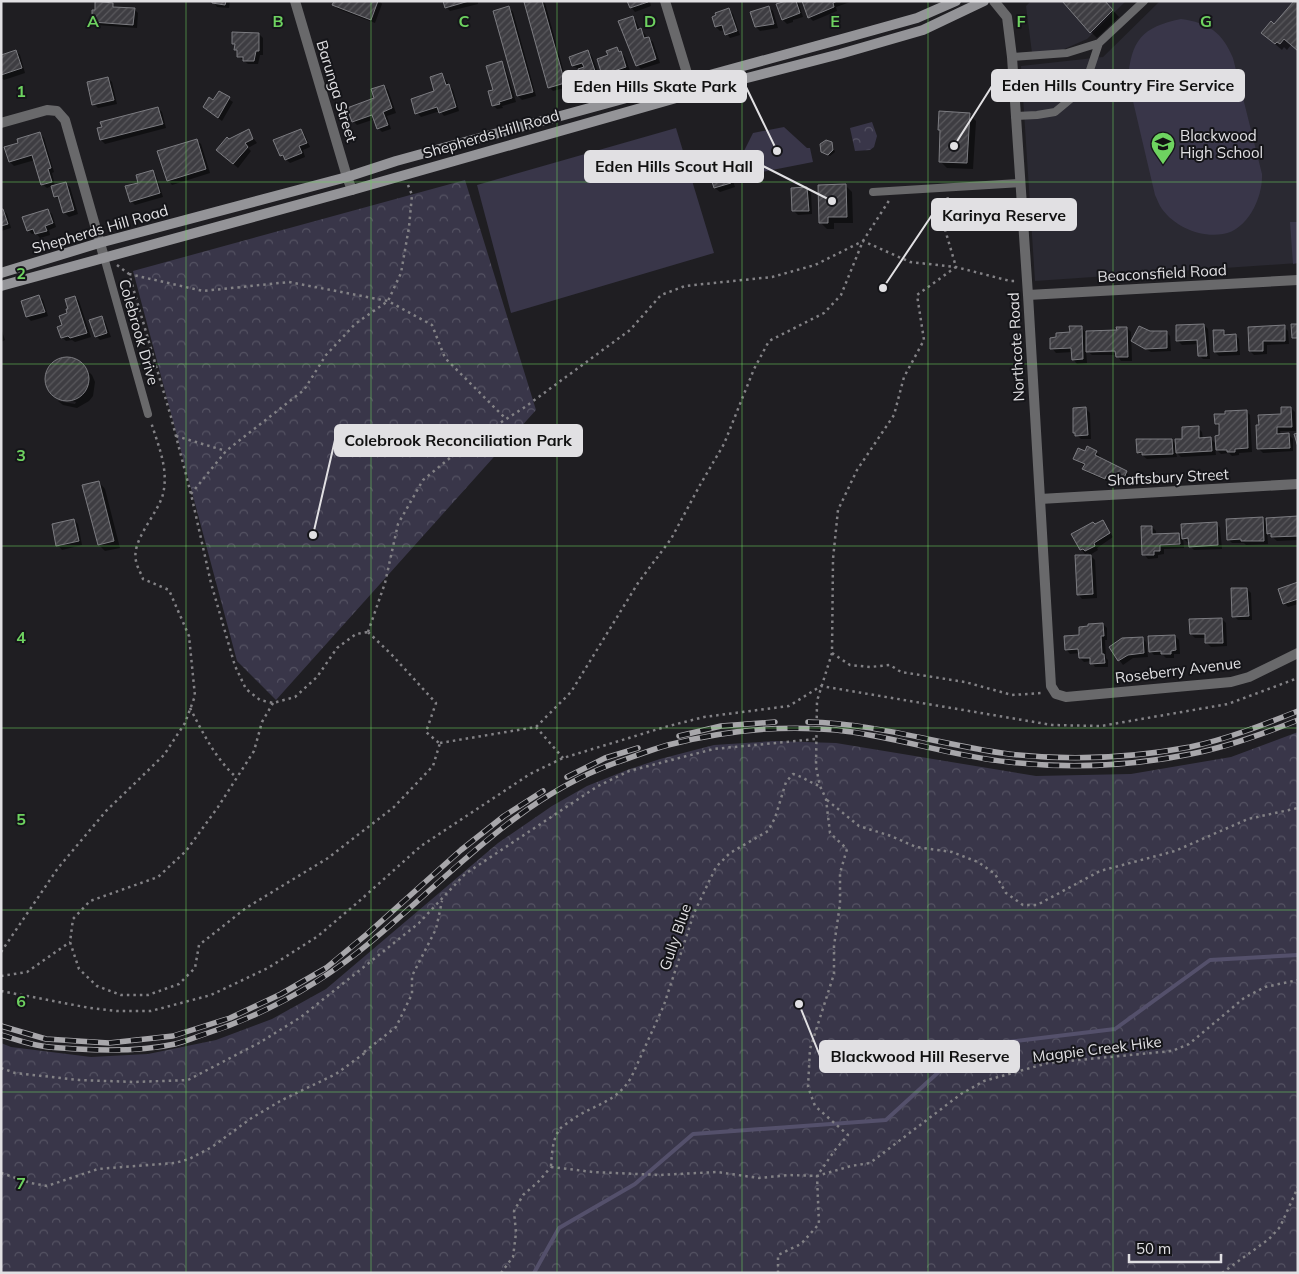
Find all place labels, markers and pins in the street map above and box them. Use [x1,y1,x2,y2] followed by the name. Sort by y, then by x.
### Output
[992,70,1244,101] callout: Eden Hills Country Fire Service
[563,71,746,102] callout: Eden Hills Skate Park
[1180,126,1263,162] place label: Blackwood High School
[1150,131,1176,165] school or university icon: Blackwood High School
[585,151,763,182] callout: Eden Hills Scout Hall
[932,199,1076,230] callout: Karinya Reserve
[335,425,582,456] callout: Colebrook Reconciliation Park
[820,1041,1019,1072] callout: Blackwood Hill Reserve

